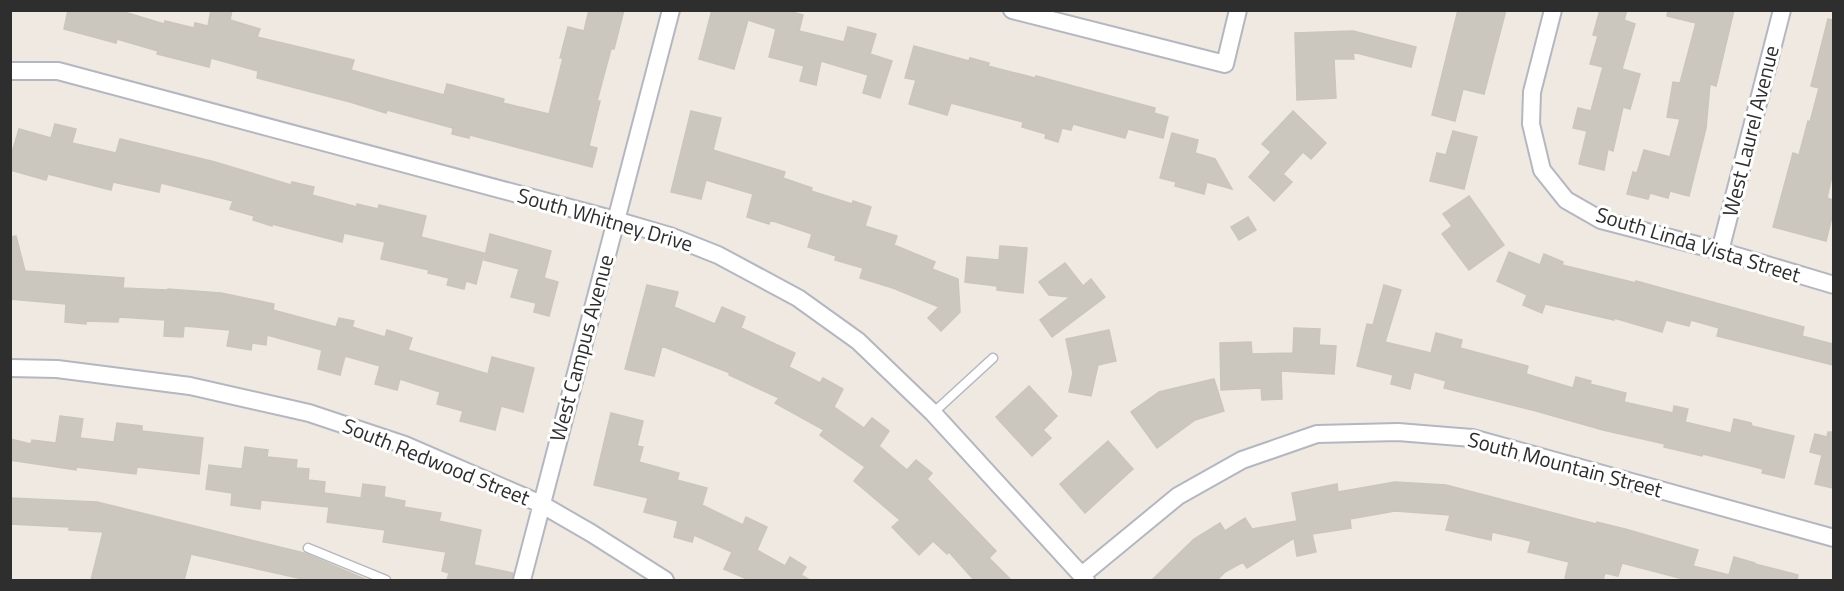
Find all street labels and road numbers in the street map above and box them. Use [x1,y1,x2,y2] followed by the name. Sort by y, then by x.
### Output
[1713,42,1787,220] street label: West Laurel Avenue
[514,179,697,259] street label: South Whitney Drive
[1592,198,1805,291] street label: South Linda Vista Street
[541,251,621,445] street label: West Campus Avenue
[338,409,535,513] street label: South Redwood Street
[1464,423,1667,506] street label: South Mountain Street

